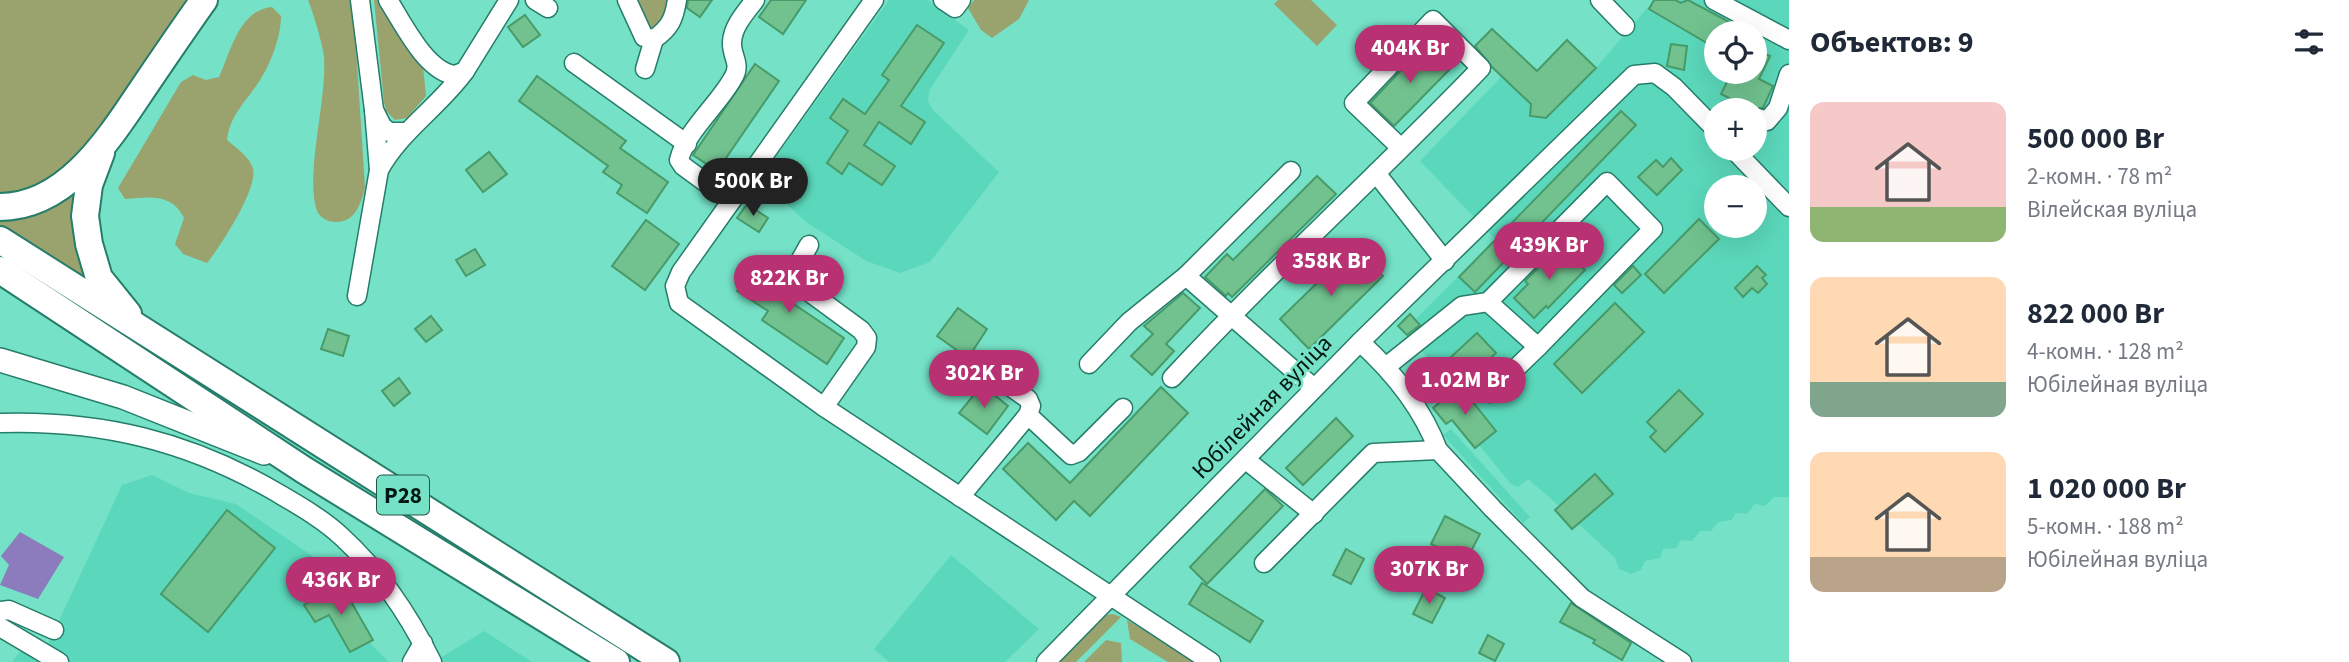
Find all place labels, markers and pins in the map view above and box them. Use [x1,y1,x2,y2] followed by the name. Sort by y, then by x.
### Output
[1345,25,1475,85] pin: 404K Br
[688,158,818,218] pin: 500K Br
[1484,222,1614,282] pin: 439K Br
[1266,238,1396,298] pin: 358K Br
[724,256,854,315] pin: 822K Br
[919,350,1049,410] pin: 302K Br
[1393,358,1537,417] pin: 1.02M Br
[1364,546,1494,606] pin: 307K Br
[276,558,406,617] pin: 436K Br

